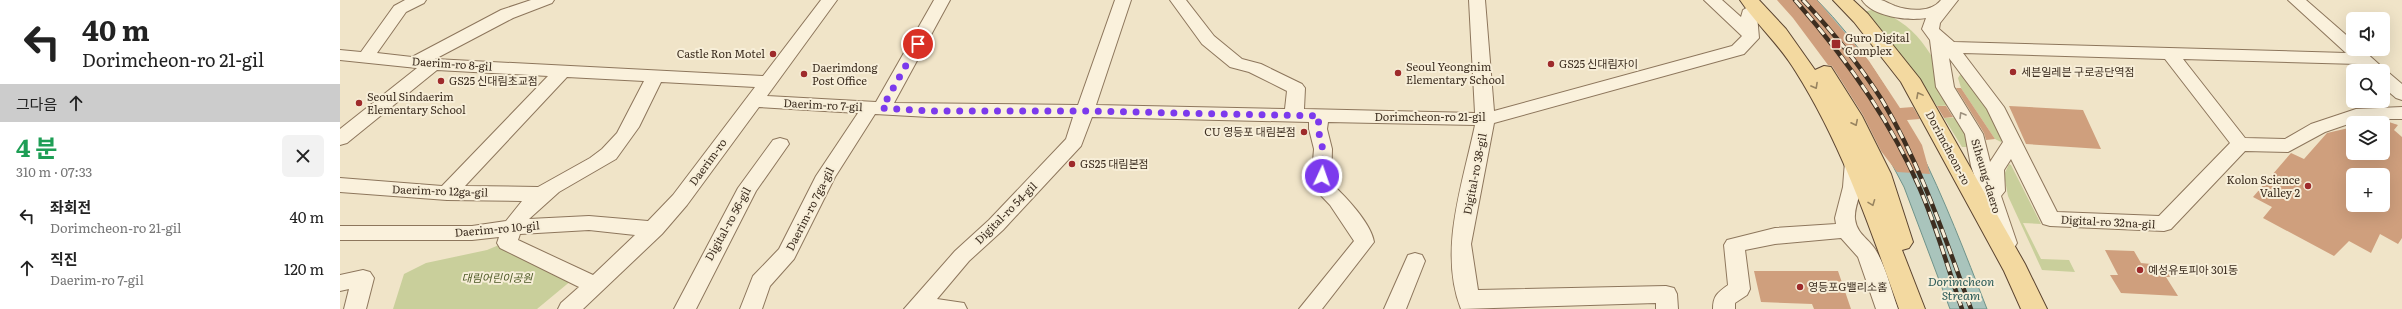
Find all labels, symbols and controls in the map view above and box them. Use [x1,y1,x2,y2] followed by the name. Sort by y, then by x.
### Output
[82,8,150,50] text: 40 m
[2346,12,2390,212] map controls
[2346,12,2390,56] button: sound
[16,16,68,68] icon: left
[901,27,935,61] pin
[1845,29,1910,58] place label: Guro Digital Complex
[907,33,929,55] icon: arrive
[1830,38,1842,50] marker: Guro Digital Complex
[677,45,765,61] place label: Castle Ron Motel
[82,46,264,73] text: Dorimcheon-ro 21-gil
[768,49,778,59] marker: Castle Ron Motel
[411,52,493,74] street label: Daerim-ro 8-gil
[1559,55,1638,71] place label: GS25 신대림자이
[1406,58,1505,87] place label: Seoul Yeongnim Elementary School
[812,59,879,88] place label: Daerimdong Post Office
[1546,59,1556,69] marker: GS25 신대림자이
[2021,63,2135,79] place label: 세븐일레븐 구로공단역점
[2346,64,2390,108] button: search
[2008,67,2018,77] marker: 세븐일레븐 구로공단역점
[1393,68,1403,78] marker: Seoul Yeongnim Elementary School
[799,69,809,79] marker: Daerimdong Post Office
[449,72,538,88] place label: GS25 신대림초교점
[436,76,446,86] marker: GS25 신대림초교점
[1811,82,1818,89] one-way arrow
[367,88,466,117] place label: Seoul Sindaerim Elementary School
[16,92,57,115] text: 그다음
[65,92,87,114] icon: ahead
[1916,92,1924,99] one-way arrow
[783,94,863,114] street label: Daerim-ro 7-gil
[354,98,364,108] marker: Seoul Sindaerim Elementary School
[1374,108,1486,124] street label: Dorimcheon-ro 21-gil
[1923,108,1975,187] street label: Dorimcheon-ro
[1960,112,1967,119] one-way arrow
[2346,116,2390,160] button: layers
[1850,119,1857,127] one-way arrow
[1204,123,1296,139] place label: CU 영등포 대림본점
[1299,127,1309,137] marker: CU 영등포 대림본점
[16,129,57,164] text: 4 분
[1458,131,1490,216] street label: Digital-ro 38-gil
[282,135,324,177] button: close
[685,135,730,188] street label: Daerim-ro
[1968,136,2006,215] street label: Siheung-daero
[1080,155,1149,171] place label: GS25 대림본점
[1301,155,1343,197] position arrow
[1067,159,1077,169] marker: GS25 대림본점
[16,162,92,181] text: 310 m · 07:33
[781,164,837,253] street label: Daerim-ro 7ga-gil
[2346,168,2390,212] button: +
[2227,171,2300,200] place label: Kolon Science Valley 2
[971,177,1040,247] street label: Digital-ro 54-gil
[392,180,489,200] street label: Daerim-ro 12ga-gil
[2303,181,2313,191] marker: Kolon Science Valley 2
[700,183,754,263] street label: Digital-ro 56-gil
[50,195,91,218] text: 좌회전
[1867,199,1875,206] one-way arrow
[16,205,38,227] icon: left
[290,205,324,228] text: 40 m
[2060,211,2156,231] street label: Digital-ro 32na-gil
[454,216,540,240] street label: Daerim-ro 10-gil
[50,218,181,237] text: Dorimcheon-ro 21-gil
[50,247,78,270] text: 직진
[16,257,38,279] icon: ahead
[284,257,324,280] text: 120 m
[2148,261,2238,277] place label: 예성유토피아 301동
[2135,265,2145,275] marker: 예성유토피아 301동
[462,269,533,285] park label: 대림어린이공원
[50,270,144,289] text: Daerim-ro 7-gil
[1928,272,1994,304] water label: Dorimcheon Stream
[1808,278,1887,294] place label: 영등포G밸리소홈
[1795,282,1805,292] marker: 영등포G밸리소홈

